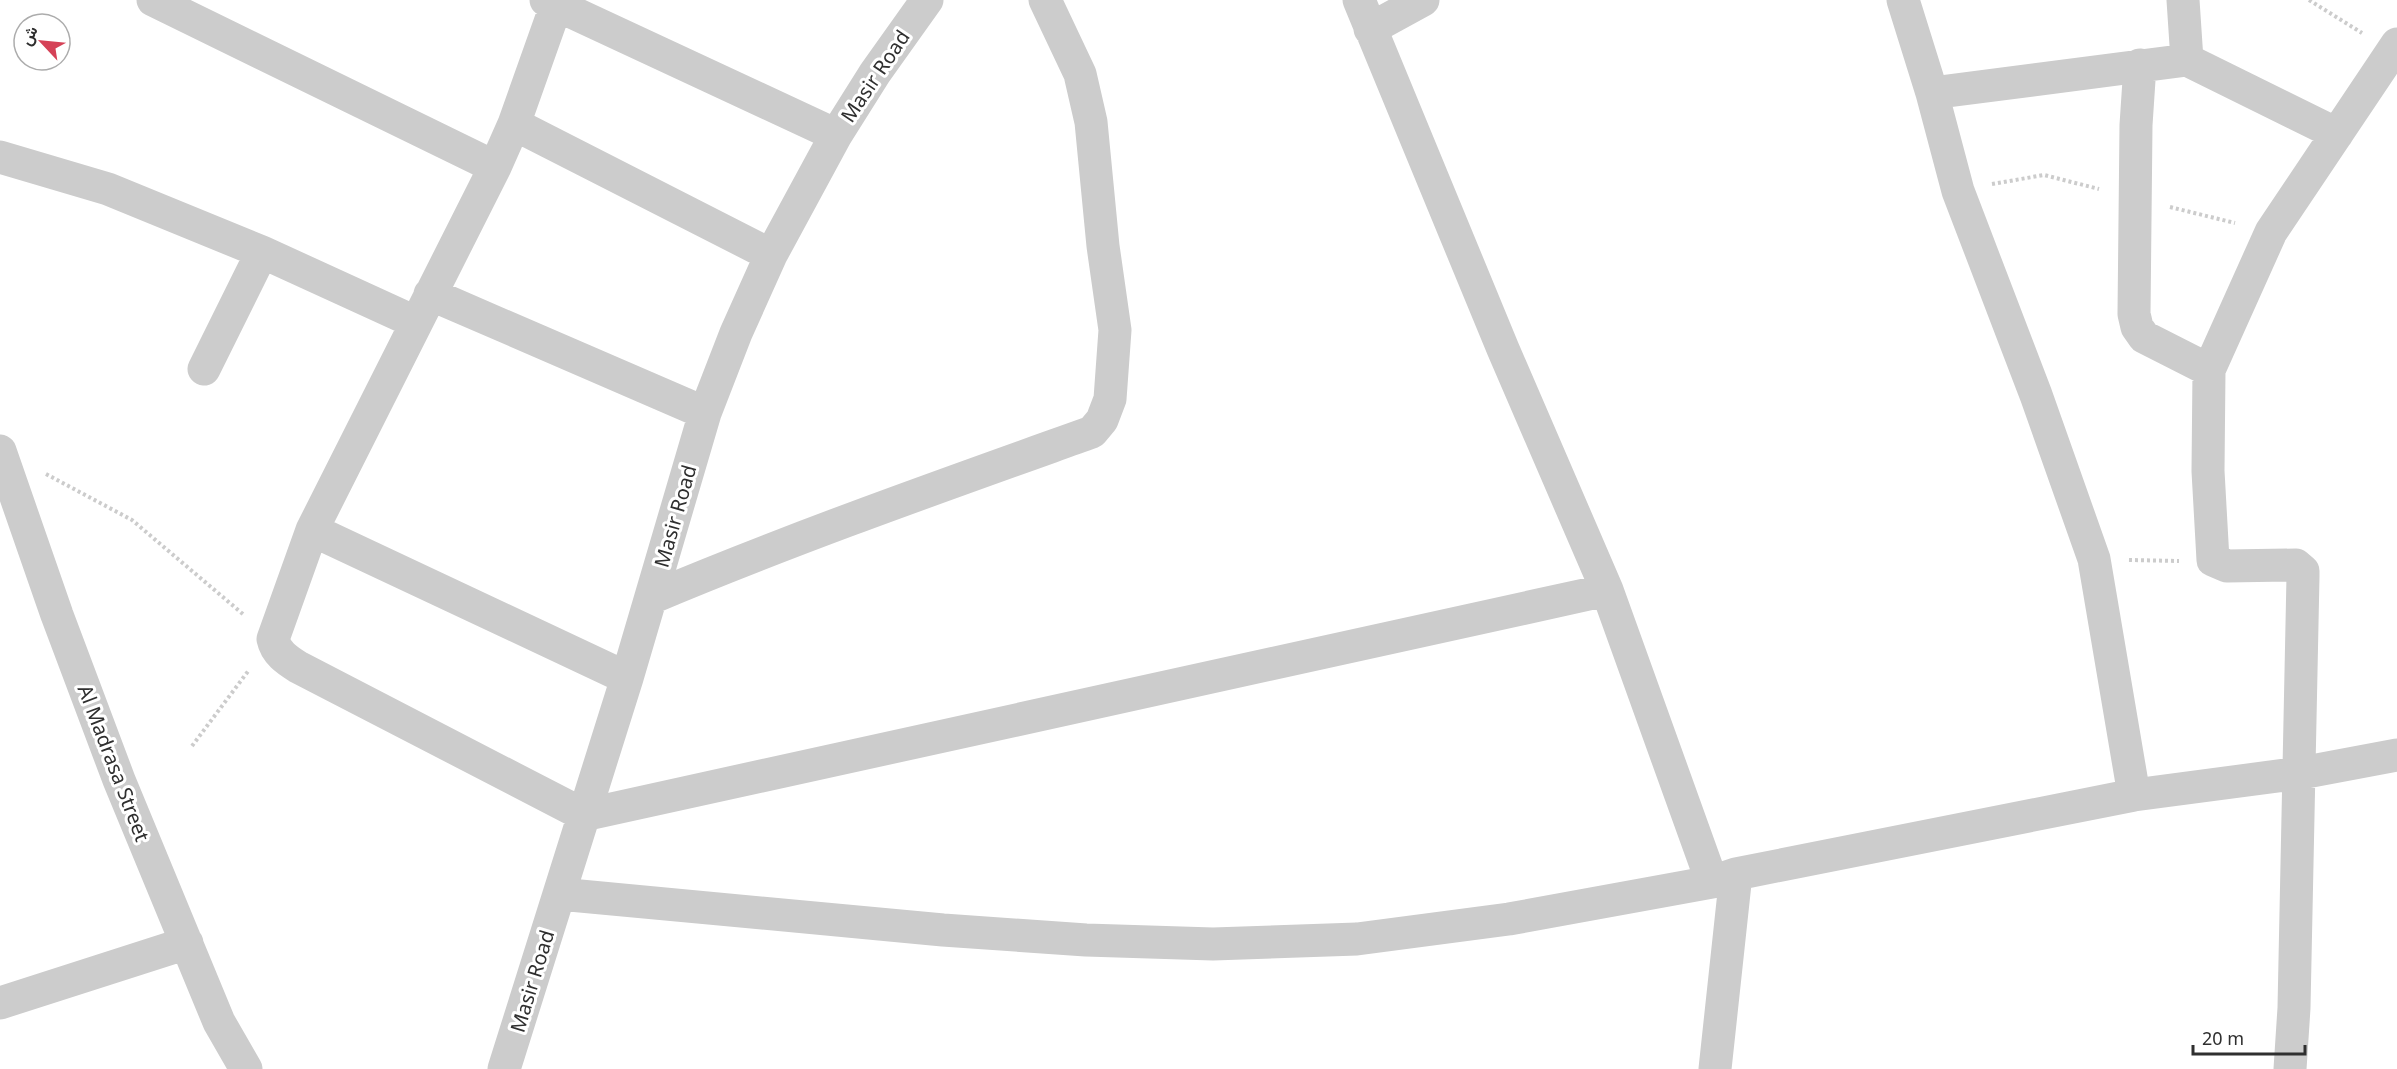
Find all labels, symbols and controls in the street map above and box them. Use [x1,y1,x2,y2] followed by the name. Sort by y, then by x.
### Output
[12,12,72,72] north arrow
[14,22,43,49] text: ش
[834,25,916,127] street label: Masir Road
[647,462,703,570] street label: Masir Road
[72,681,156,845] street label: Al Madrasa Street
[504,927,560,1035] street label: Masir Road
[2193,1018,2306,1056] scale bar
[2202,1026,2244,1050] text: 20 m

